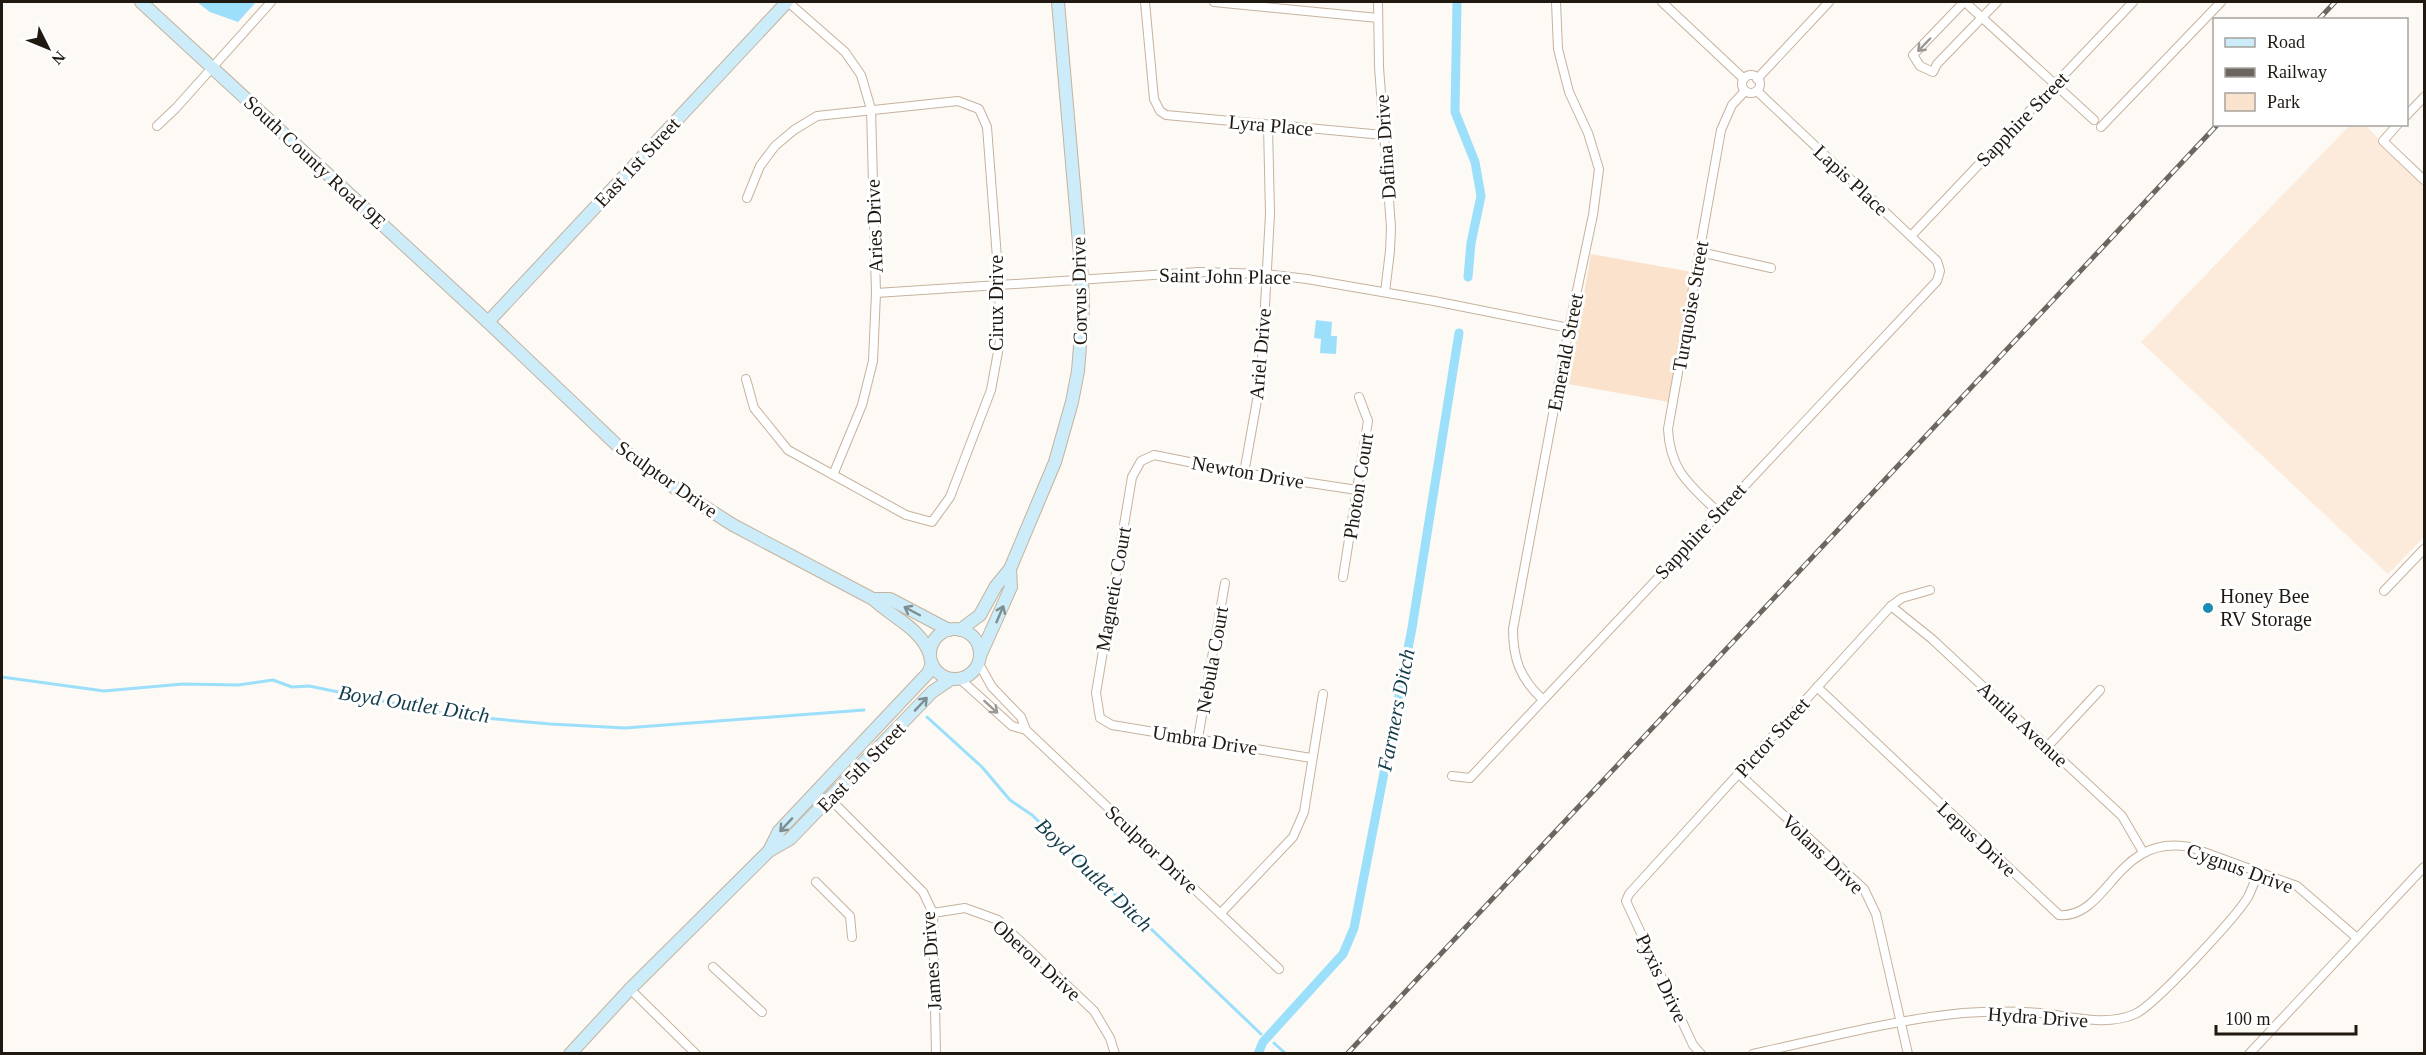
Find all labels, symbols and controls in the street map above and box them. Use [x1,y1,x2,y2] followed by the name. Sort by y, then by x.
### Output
[18,18,78,78] north arrow
[2213,18,2408,126] legend
[2267,32,2305,52] text: Road
[1917,37,1932,52] one-way arrow
[48,48,69,68] text: N
[2267,62,2327,82] text: Railway
[1971,67,2074,171] street label: Sapphire Street
[239,91,390,234] street label: South County Road 9E
[2267,92,2300,112] text: Park
[1370,94,1400,200] street label: Dafina Drive
[1228,110,1314,141] street label: Lyra Place
[590,112,684,211] street label: East 1st Street
[1809,140,1893,220] street label: Lapis Place
[861,179,887,273] street label: Aries Drive
[1067,237,1091,345] street label: Corvus Drive
[1668,239,1713,373] street label: Turquoise Street
[985,255,1007,351] street label: Cirux Drive
[1159,264,1291,288] street label: Saint John Place
[1543,291,1587,413] street label: Emerald Street
[1245,307,1275,401] street label: Ariel Drive
[1339,431,1377,541] street label: Photon Court
[612,436,722,523] street label: Sculptor Drive
[1190,451,1306,493] street label: Newton Drive
[1650,478,1751,584] street label: Sapphire Street
[1091,525,1136,653] street label: Magnetic Court
[2220,585,2312,631] place label: Honey Bee RV Storage
[2201,601,2215,615] marker: Honey Bee RV Storage
[903,604,921,616] one-way arrow
[1192,604,1232,715] street label: Nebula Court
[995,605,1006,623] one-way arrow
[1372,647,1420,774] water label: Farmers Ditch
[1974,677,2072,771] street label: Antila Avenue
[337,680,491,728] water label: Boyd Outlet Ditch
[1731,692,1814,781] street label: Pictor Street
[914,697,928,712] one-way arrow
[983,700,998,714] one-way arrow
[813,717,910,817] street label: East 5th Street
[1151,721,1259,759] street label: Umbra Drive
[1932,797,2021,882] street label: Lepus Drive
[1101,801,1203,898] street label: Sculptor Drive
[1778,810,1868,898] street label: Volans Drive
[1031,813,1157,937] water label: Boyd Outlet Ditch
[779,817,793,832] one-way arrow
[2183,839,2296,898] street label: Cygnus Drive
[917,911,945,1011] street label: James Drive
[989,915,1086,1005] street label: Oberon Drive
[1631,930,1692,1026] street label: Pyxis Drive
[2216,998,2356,1036] scale bar
[1987,1003,2089,1032] street label: Hydra Drive
[2225,1009,2271,1029] text: 100 m

